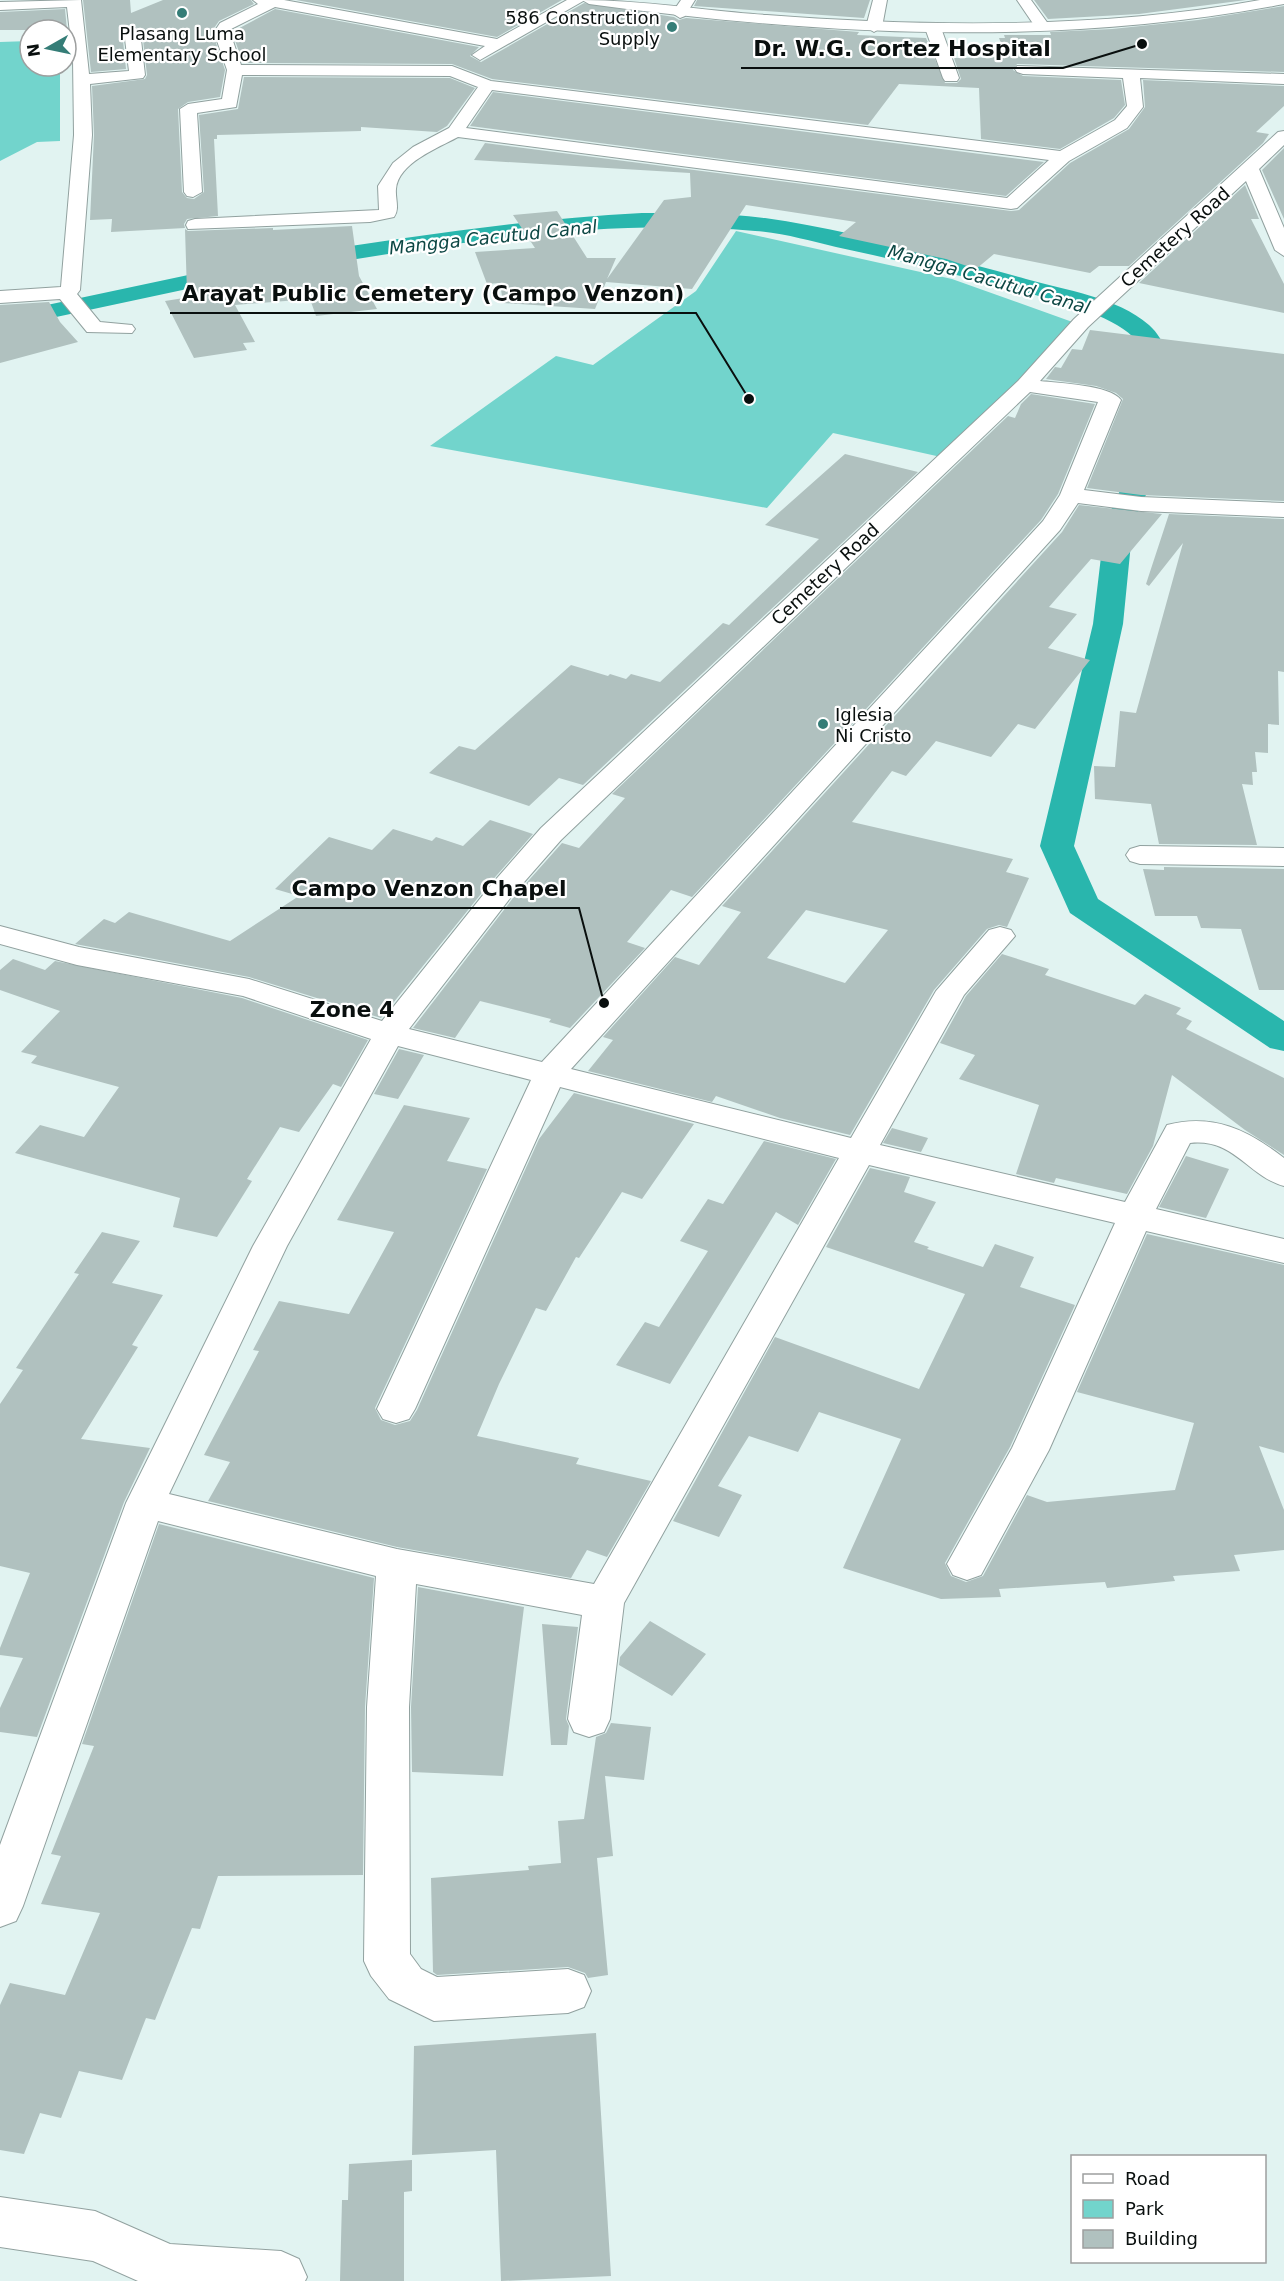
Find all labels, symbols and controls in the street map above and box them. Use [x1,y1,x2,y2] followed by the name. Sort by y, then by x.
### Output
[175,6,189,20] marker: Plasang Luma Elementary School
[505,7,660,49] place label: 586 Construction Supply
[18,18,78,78] north arrow
[665,20,679,34] marker: 586 Construction Supply
[97,23,267,65] place label: Plasang Luma Elementary School
[741,28,1063,68] callout: Dr. W.G. Cortez Hospital
[753,36,1051,61] text: Dr. W.G. Cortez Hospital
[23,42,44,58] text: N
[1116,183,1234,291] street label: Cemetery Road
[388,216,598,258] water label: Mangga Cacutud Canal
[886,240,1092,318] water label: Mangga Cacutud Canal
[170,273,696,313] callout: Arayat Public Cemetery (Campo Venzon)
[182,281,684,306] text: Arayat Public Cemetery (Campo Venzon)
[767,519,883,629] street label: Cemetery Road
[835,704,912,746] place label: Iglesia Ni Cristo
[816,717,830,731] marker: Iglesia Ni Cristo
[280,868,579,908] callout: Campo Venzon Chapel
[292,876,566,901] text: Campo Venzon Chapel
[310,997,394,1022] district label: Zone 4
[1071,2155,1266,2263] legend
[1125,2168,1170,2189] text: Road
[1125,2198,1164,2219] text: Park
[1125,2228,1198,2249] text: Building

